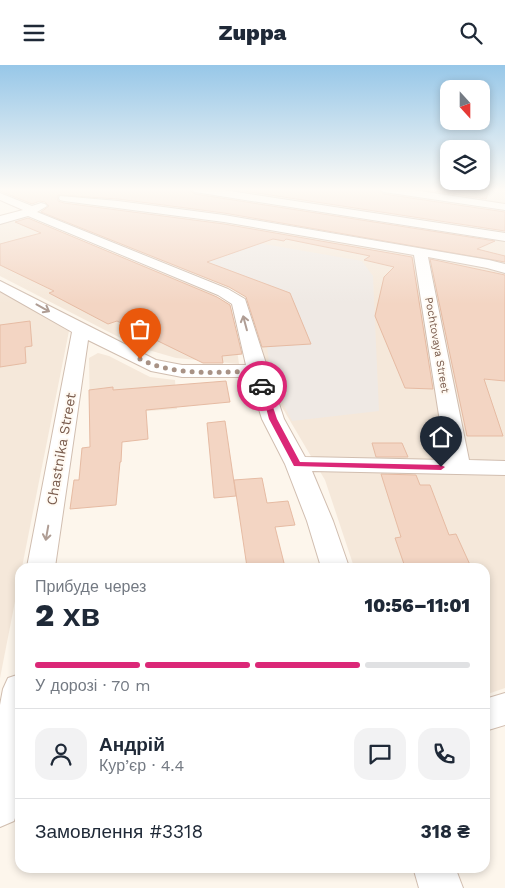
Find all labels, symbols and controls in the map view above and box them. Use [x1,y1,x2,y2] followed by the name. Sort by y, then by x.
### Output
[20,19,48,47] icon: menu
[457,19,485,47] icon: search
[219,20,286,45] text: Zuppa
[440,80,490,130] north arrow
[440,80,490,190] map controls
[440,140,490,190] button: layers
[422,296,452,394] street label: Pochtovaya Street
[35,304,49,314] one-way arrow
[119,308,161,359] pin
[126,315,154,343] icon: bag
[240,316,249,332] one-way arrow
[237,361,287,411] courier
[248,372,276,400] icon: car
[43,391,79,507] street label: Chastnika Street
[420,416,462,467] pin
[427,423,455,451] icon: home
[41,525,51,541] one-way arrow
[35,577,146,596] text: Прибуде через
[364,594,470,617] text: 10:56–11:01
[35,596,100,634] text: 2 хв
[35,676,151,695] text: У дорозі · 70 m
[35,728,87,780] button: person
[354,728,406,780] button: chat
[418,728,470,780] button: phone
[99,733,165,756] text: Андрій
[99,756,184,775] text: Кур’єр · 4.4
[35,820,203,843] text: Замовлення #3318
[421,820,470,843] text: 318 ₴

